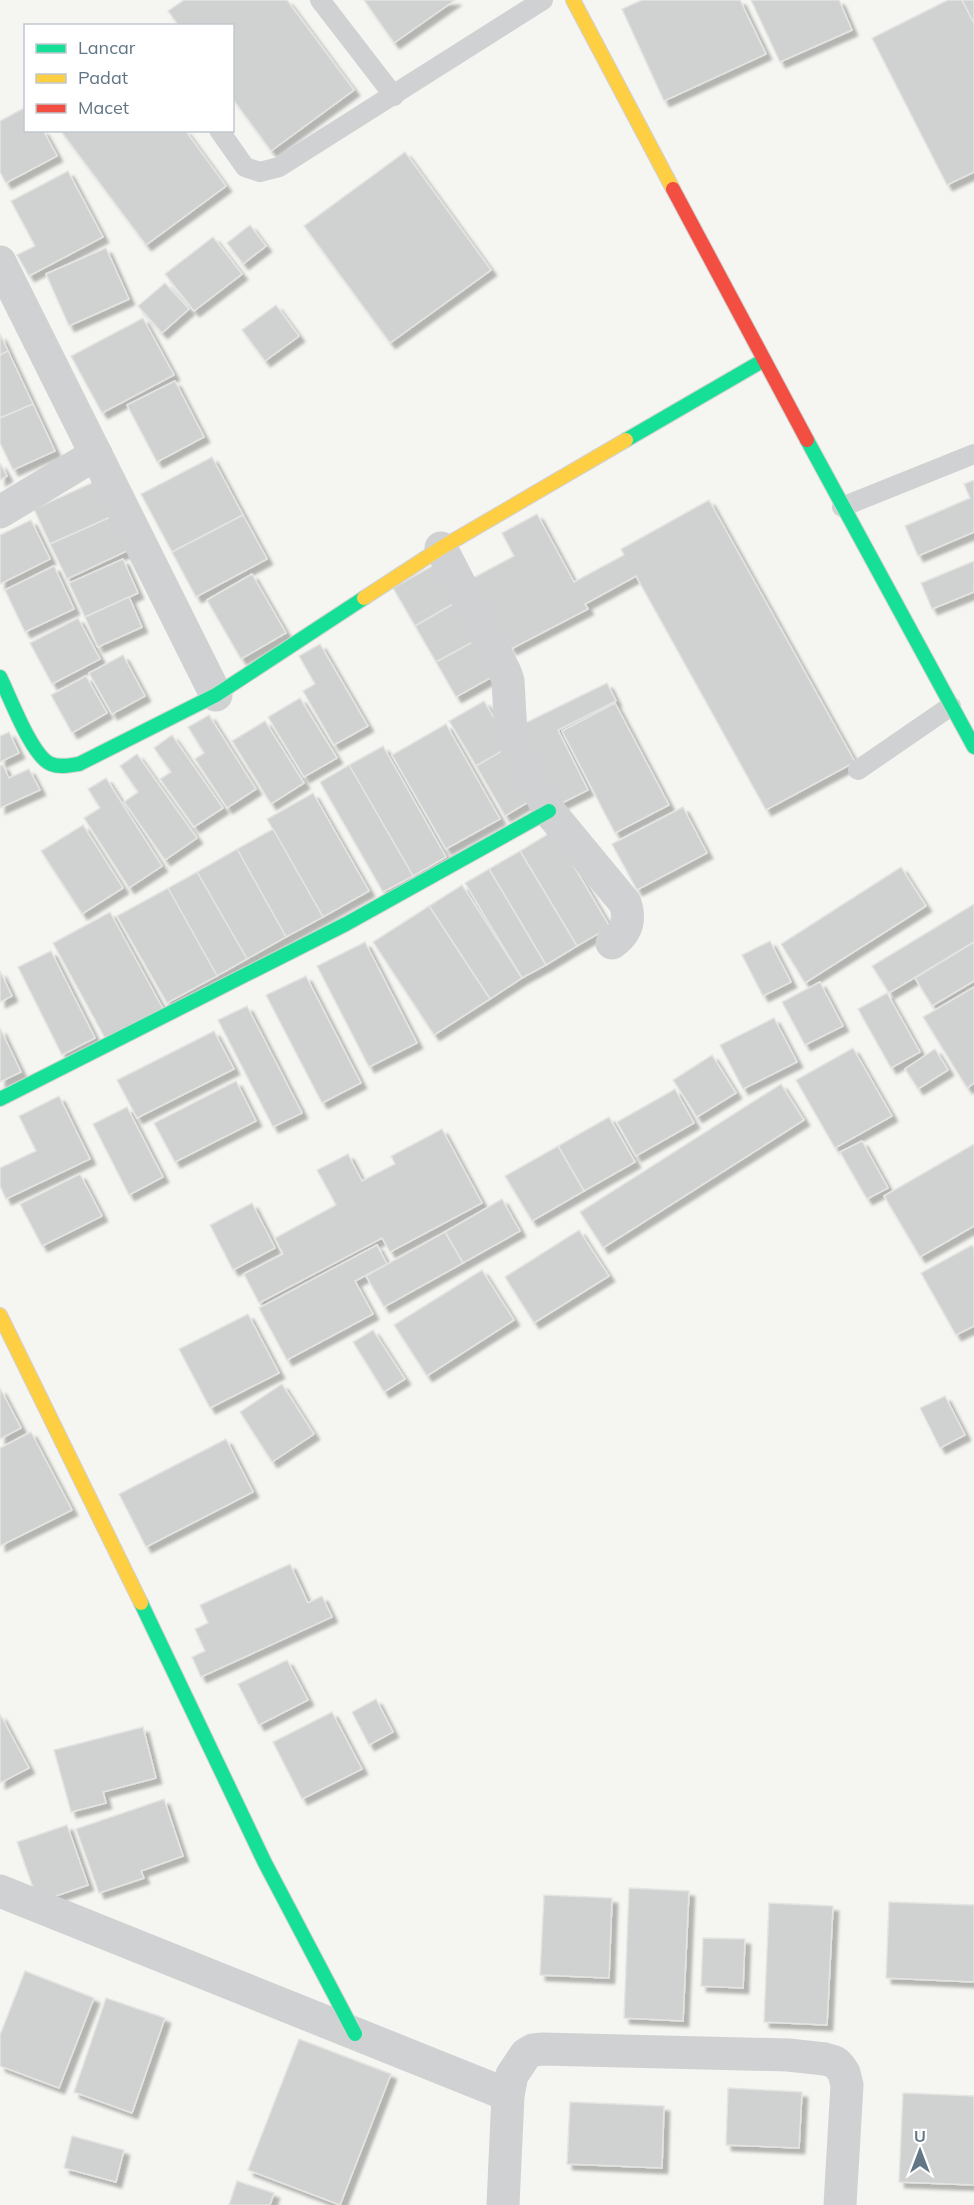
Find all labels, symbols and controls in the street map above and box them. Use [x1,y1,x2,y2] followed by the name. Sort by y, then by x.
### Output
[24,24,234,132] legend
[78,36,136,59] text: Lancar
[78,66,128,89] text: Padat
[78,96,129,119] text: Macet
[890,2121,950,2181] north arrow
[914,2126,926,2146] text: U

